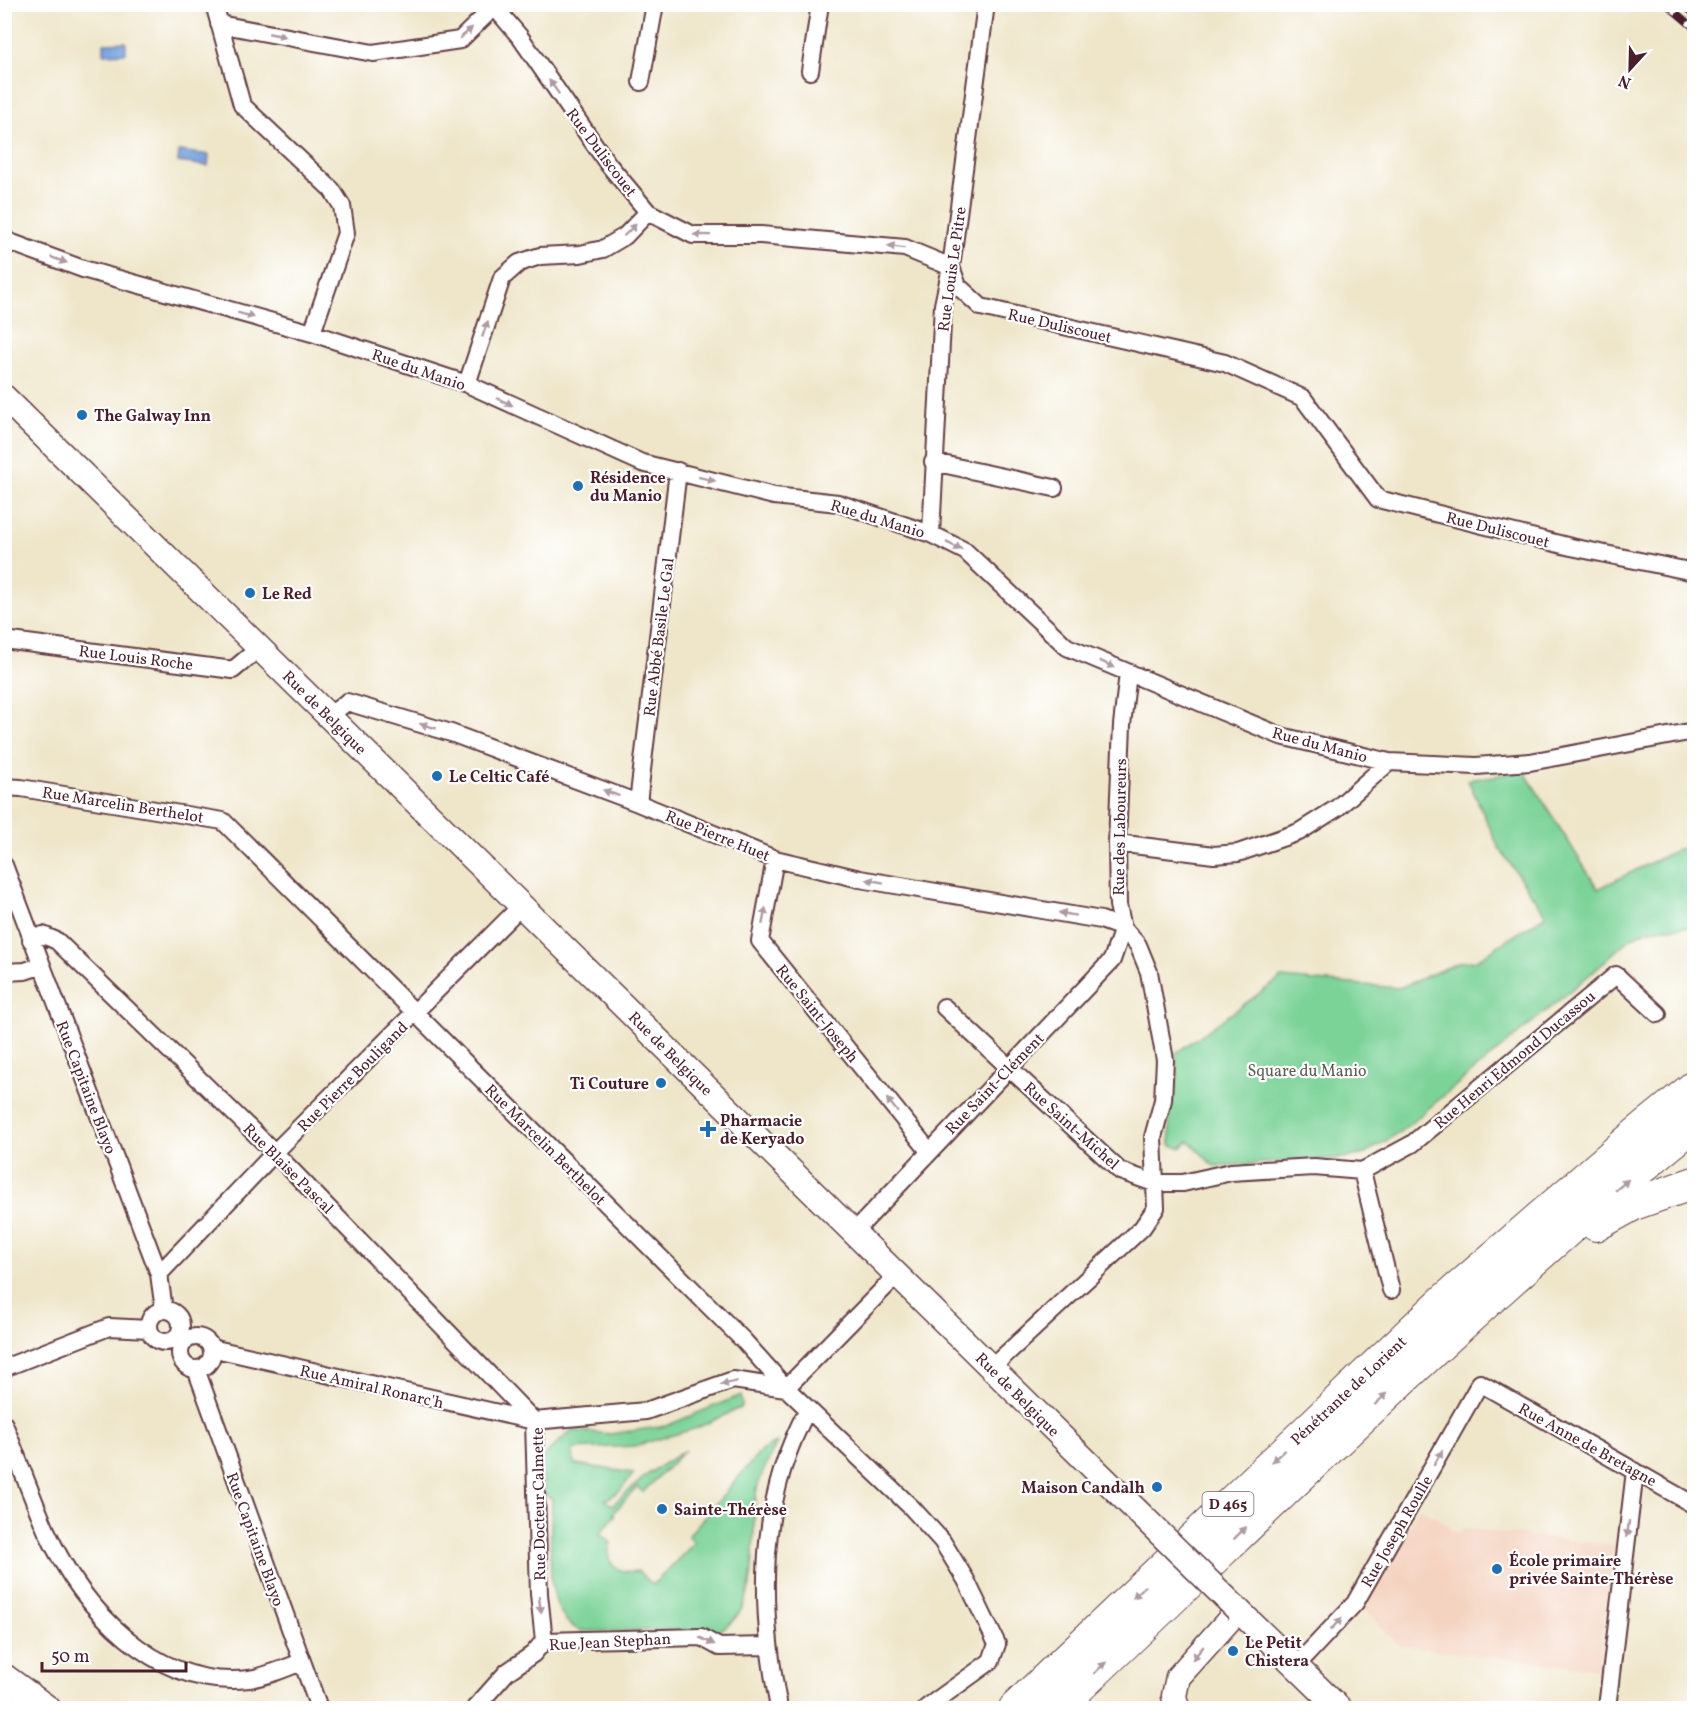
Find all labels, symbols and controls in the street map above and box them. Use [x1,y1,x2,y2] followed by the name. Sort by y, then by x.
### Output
[458,27,473,40] one-way arrow
[267,31,286,40] one-way arrow
[1600,39,1660,99] north arrow
[1615,69,1635,93] text: N
[549,79,560,95] one-way arrow
[560,104,641,202] street label: Rue Duliscouet
[933,205,973,333] street label: Rue Louis Le Pitre
[622,224,637,237] one-way arrow
[692,230,711,240] one-way arrow
[887,243,906,252] one-way arrow
[50,256,68,265] one-way arrow
[1006,304,1114,350] street label: Rue Duliscouet
[237,311,255,321] one-way arrow
[481,320,491,338] one-way arrow
[369,345,468,397] street label: Rue du Manio
[497,398,514,407] one-way arrow
[94,406,212,428] place label: The Galway Inn
[75,408,89,422] marker: The Galway Inn
[590,468,666,508] place label: Résidence du Manio
[697,474,716,484] one-way arrow
[571,479,585,493] marker: Résidence du Manio
[827,495,927,545] street label: Rue du Manio
[1444,507,1552,555] street label: Rue Duliscouet
[946,541,963,551] one-way arrow
[639,557,681,718] street label: Rue Abbé Basile Le Gal
[262,584,312,606] place label: Le Red
[243,586,257,600] marker: Le Red
[77,641,194,677] street label: Rue Louis Roche
[1098,659,1116,669] one-way arrow
[276,666,371,761] street label: Rue de Belgique
[419,721,437,730] one-way arrow
[1269,723,1370,769] street label: Rue du Manio
[1109,758,1133,896] street label: Rue des Laboureurs
[449,767,549,789] place label: Le Celtic Café
[430,769,444,783] marker: Le Celtic Café
[40,782,205,830] street label: Rue Marcelin Berthelot
[602,787,620,797] one-way arrow
[662,806,773,868] street label: Rue Pierre Huet
[865,877,884,886] one-way arrow
[760,906,769,925] one-way arrow
[1057,909,1076,918] one-way arrow
[770,960,863,1068] street label: Rue Saint-Joseph
[1430,986,1601,1135] street label: Rue Henri Edmond Ducassou
[622,1007,717,1102] street label: Rue de Belgique
[293,1017,414,1138] street label: Rue Pierre Bouligand
[50,1018,121,1158] street label: Rue Capitaine Blayo
[941,1028,1050,1140] street label: Rue Saint-Clément
[1247,1061,1367,1083] park label: Square du Manio
[570,1074,649,1096] place label: Ti Couture
[654,1076,668,1090] marker: Ti Couture
[1018,1078,1124,1176] street label: Rue Saint-Michel
[479,1080,610,1211] street label: Rue Marcelin Berthelot
[887,1098,899,1113] one-way arrow
[720,1111,804,1151] place label: Pharmacie de Keryado
[237,1119,338,1220] street label: Rue Blaise Pascal
[701,1122,715,1136] marker: Pharmacie de Keryado
[1614,1179,1629,1192] one-way arrow
[1287,1332,1412,1451] street label: Pénétrante de Lorient
[969,1348,1064,1443] street label: Rue de Belgique
[298,1361,446,1415] street label: Rue Amiral Ronarc'h
[719,1379,738,1388] one-way arrow
[1374,1392,1388,1406] one-way arrow
[1514,1399,1660,1493] street label: Rue Anne de Bretagne
[528,1427,552,1581] street label: Rue Docteur Calmette
[1271,1449,1286,1463] one-way arrow
[1432,1450,1443,1466] one-way arrow
[220,1470,289,1610] street label: Rue Capitaine Blayo
[1357,1472,1439,1592] street label: Rue Joseph Roulle
[1021,1478,1145,1500] place label: Maison Candalh
[1150,1480,1164,1494] marker: Maison Candalh
[1202,1492,1254,1516] road number: D 465
[674,1500,787,1522] place label: Sainte-Thérèse
[655,1502,669,1516] marker: Sainte-Thérèse
[1624,1520,1633,1539] one-way arrow
[1232,1526,1246,1540] one-way arrow
[1509,1551,1673,1591] place label: École primaire privée Sainte-Thérèse
[1490,1562,1504,1576] marker: École primaire privée Sainte-Thérèse
[1132,1585,1146,1599] one-way arrow
[535,1595,545,1614] one-way arrow
[1329,1616,1343,1631] one-way arrow
[548,1629,672,1657] street label: Rue Jean Stephan
[1245,1633,1309,1673] place label: Le Petit Chistera
[42,1635,186,1673] scale bar
[698,1637,715,1646] one-way arrow
[1226,1644,1240,1658] marker: Le Petit Chistera
[51,1645,90,1670] text: 50 m
[1192,1645,1205,1660] one-way arrow
[1092,1662,1106,1676] one-way arrow

